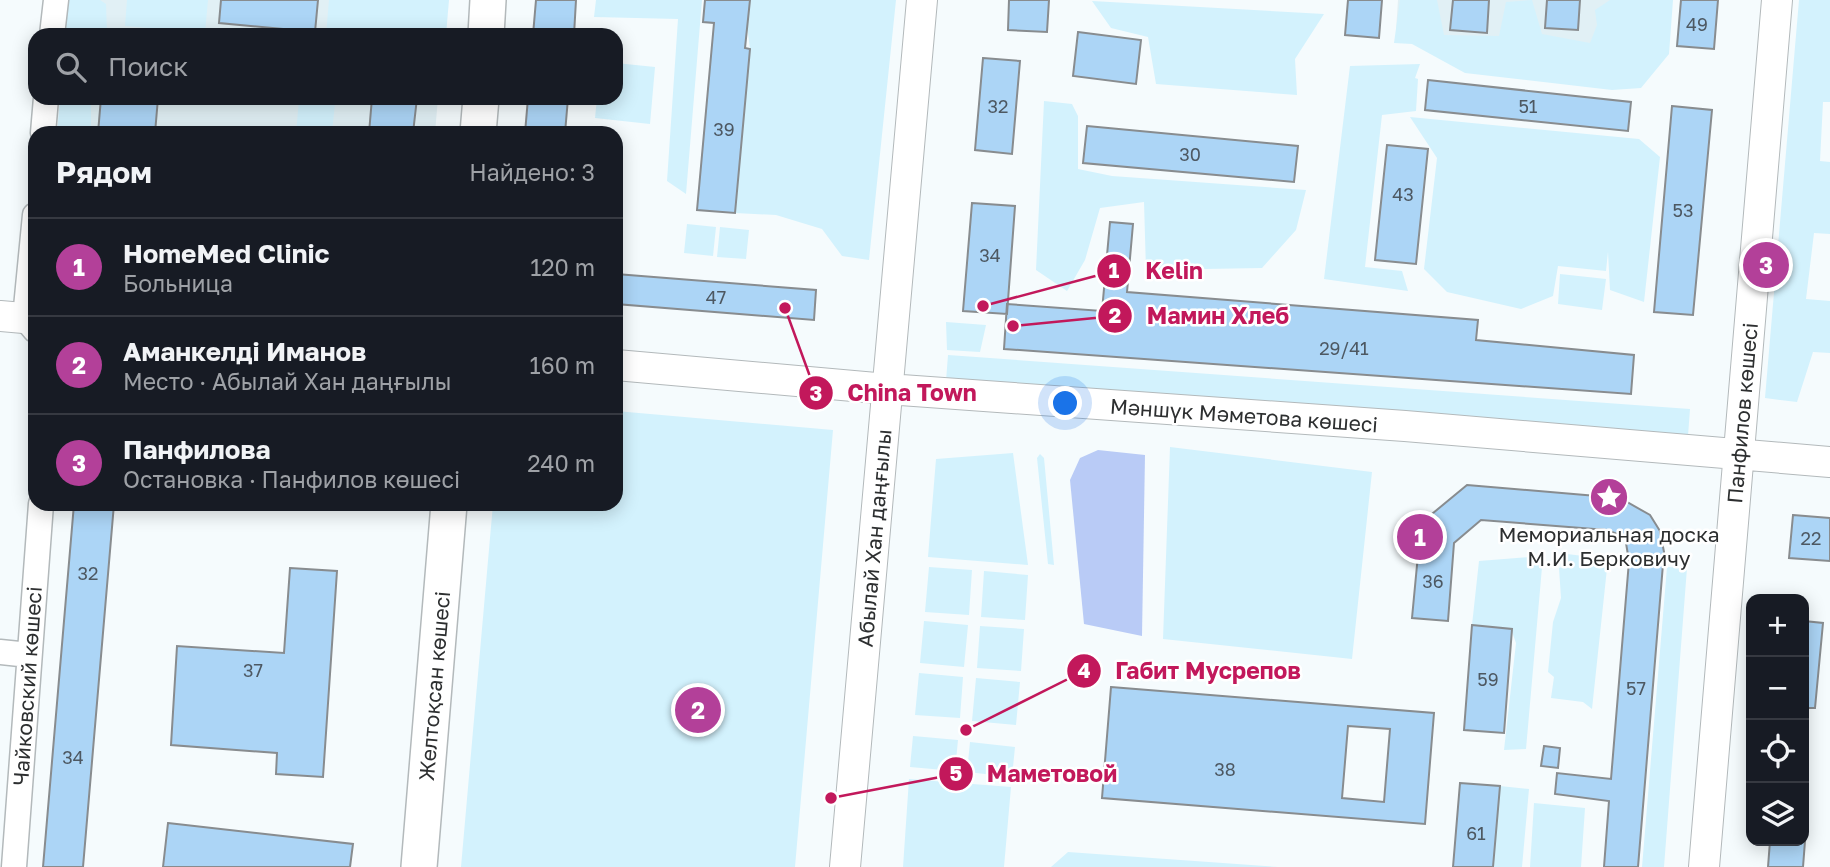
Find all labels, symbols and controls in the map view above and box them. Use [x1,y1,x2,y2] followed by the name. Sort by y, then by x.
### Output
[1686,13,1708,35] house number: 49
[28,28,623,105] search box
[52,48,90,86] icon: search
[108,51,188,82] text: Поиск
[988,95,1008,117] house number: 32
[1518,95,1538,117] house number: 51
[713,118,735,140] house number: 39
[1179,143,1201,165] house number: 30
[56,154,152,190] text: Рядом
[469,158,595,186] text: Найдено: 3
[1392,183,1414,205] house number: 43
[1673,199,1693,221] house number: 53
[123,238,330,269] text: HomeMed Clinic
[1743,239,1789,291] pin: 3
[979,244,1001,266] house number: 34
[1096,249,1217,293] callout: Kelin
[73,253,85,281] text: 1
[530,253,595,281] text: 120 m
[1145,256,1203,284] text: Kelin
[1109,257,1120,283] text: 1
[123,269,233,297] text: Больница
[706,286,726,308] house number: 47
[1098,294,1303,338] callout: Мамин Хлеб
[1147,301,1289,329] text: Мамин Хлеб
[1109,302,1122,328] text: 2
[1721,322,1763,504] street label: Панфилов көшесі
[123,336,366,367] text: Аманкелді Иманов
[1319,337,1369,359] house number: 29/41
[72,351,86,379] text: 2
[530,351,595,379] text: 160 m
[123,367,452,395] text: Место · Абылай Хан даңғылы
[798,371,991,415] callout: China Town
[847,378,977,406] text: China Town
[810,380,822,406] text: 3
[1048,386,1082,420] your location
[1109,393,1379,437] street label: Мәншүк Мәметова көшесі
[852,428,896,648] street label: Абылай Хан даңғылы
[123,434,271,465] text: Панфилова
[72,449,86,477] text: 3
[527,449,595,477] text: 240 m
[123,465,460,493] text: Остановка · Панфилов көшесі
[1588,476,1630,518] place icon: Мемориальная доска М.И. Берковичу
[1397,511,1443,563] pin: 1
[1498,521,1720,571] place label: Мемориальная доска М.И. Берковичу
[1801,527,1821,549] house number: 22
[78,562,98,584] house number: 32
[1422,570,1444,592] house number: 36
[7,585,47,787] street label: Чайковский көшесі
[413,590,455,782] street label: Желтоқсан көшесі
[1746,594,1809,846] map controls
[1746,594,1809,657] button: +
[1066,649,1315,693] callout: Габит Мусрепов
[1115,656,1301,684] text: Габит Мусрепов
[1077,657,1091,683] text: 4
[1746,657,1809,720] button: −
[243,659,263,681] house number: 37
[1477,668,1499,690] house number: 59
[1626,677,1646,699] house number: 57
[675,684,721,736] pin: 2
[1746,720,1809,783] button: locate
[62,746,84,768] house number: 34
[938,752,1132,796] callout: Маметовой
[1214,758,1236,780] house number: 38
[987,759,1117,787] text: Маметовой
[950,760,963,786] text: 5
[1746,783,1809,846] button: layers
[1466,822,1486,844] house number: 61

